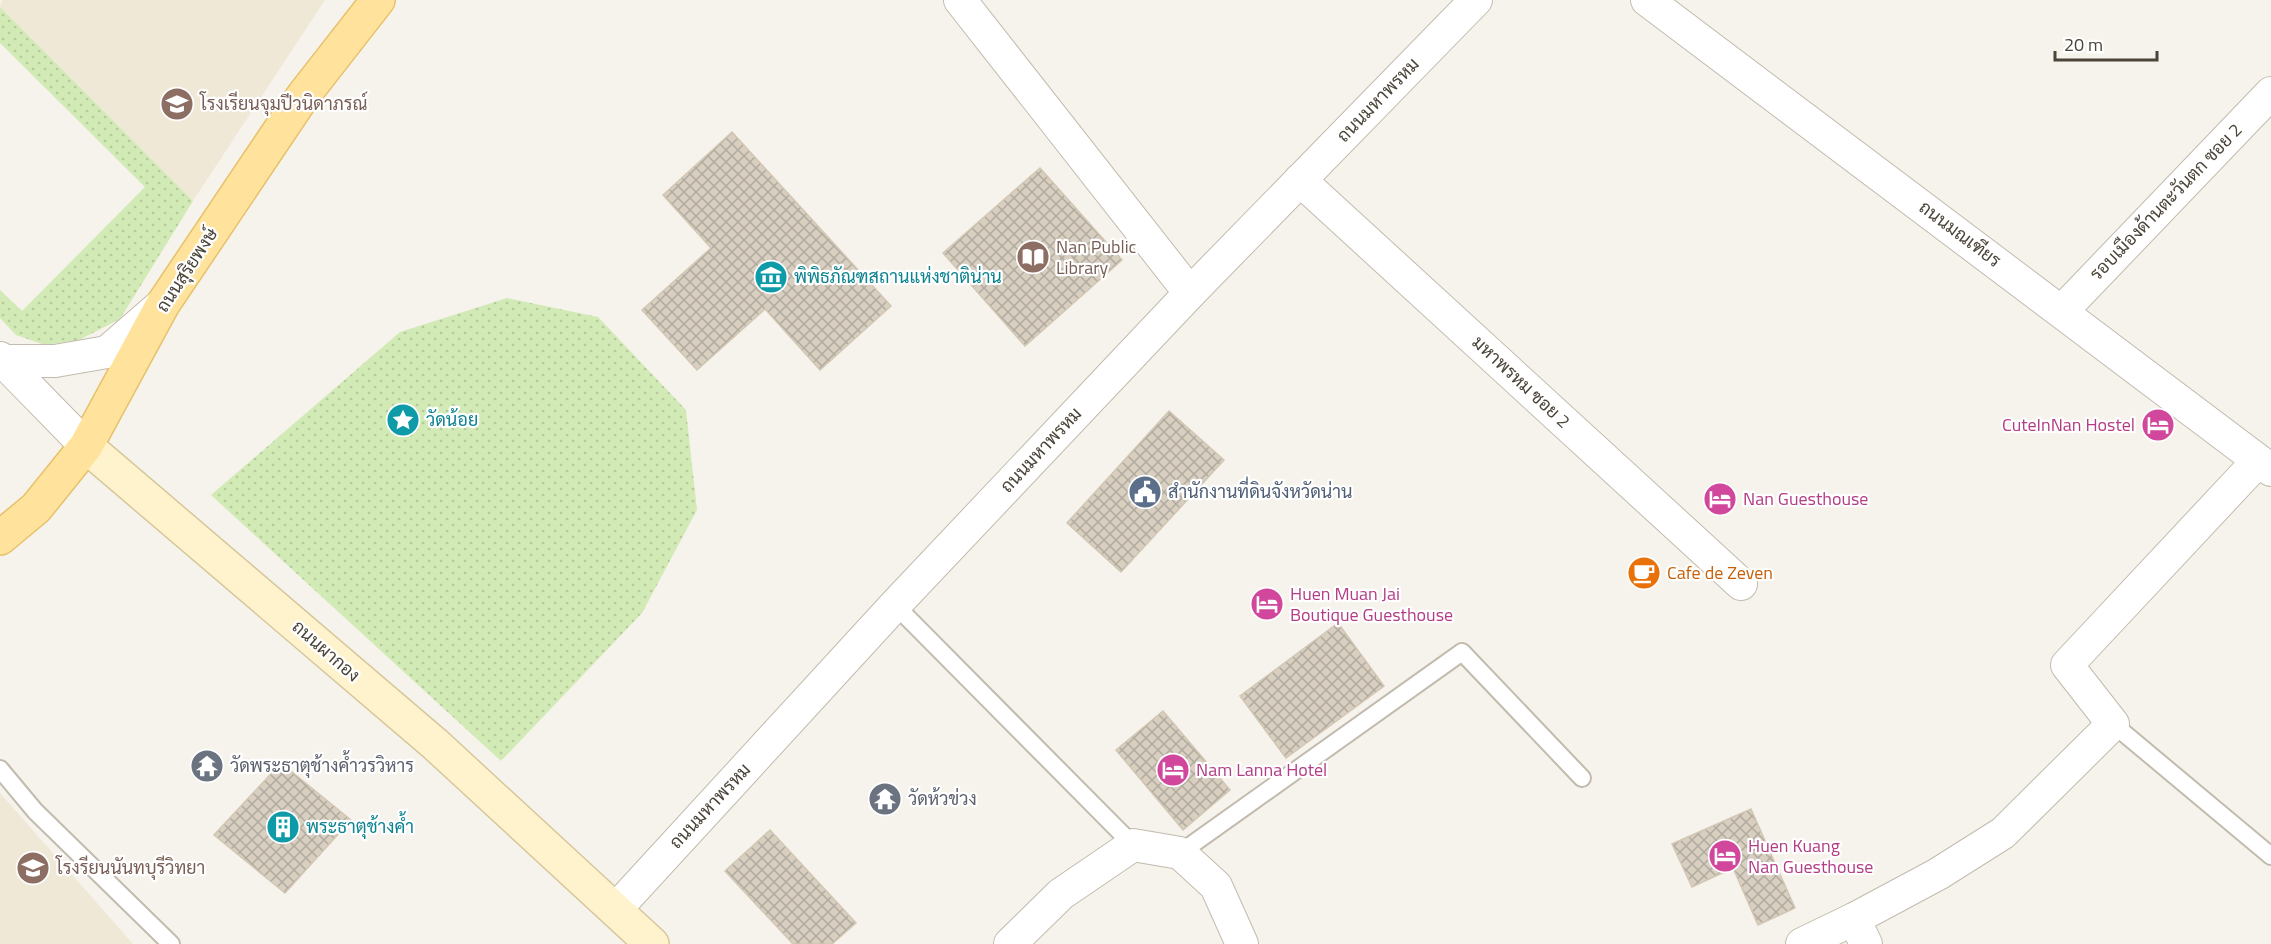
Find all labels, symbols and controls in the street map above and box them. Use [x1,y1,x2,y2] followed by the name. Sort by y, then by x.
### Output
[2055,24,2157,62] scale bar
[2064,31,2103,58] text: 20 m
[1330,51,1425,148] street label: ถนนมหาพรหม
[159,86,195,122] school or university icon: โรงเรียนจุมปีวนิดาภรณ์
[199,90,367,117] place label: โรงเรียนจุมปีวนิดาภรณ์
[2083,117,2248,286] street label: รอบเมืองด้านตะวันตก ซอย 2
[1914,194,2007,274] street label: ถนนมณเฑียร
[149,221,225,317] street label: ถนนสุริยพงษ์
[1056,233,1137,281] place label: Nan Public Library
[1015,239,1051,275] library icon: Nan Public Library
[753,259,789,295] museum icon: พิพิธภัณฑสถานแห่งชาติน่าน
[794,263,1002,290] place label: พิพิธภัณฑสถานแห่งชาติน่าน
[1466,329,1576,434] street label: มหาพรหม ซอย 2
[994,401,1088,499] street label: ถนนมหาพรหม
[385,402,421,438] place icon: วัดน้อย
[426,406,478,433] place label: วัดน้อย
[2140,407,2176,443] hotel icon: CuteInNan Hostel
[2002,411,2135,438] place label: CuteInNan Hostel
[1127,474,1163,510] public building icon: สำนักงานที่ดินจังหวัดน่าน
[1168,476,1352,505] place label: สำนักงานที่ดินจังหวัดน่าน
[1702,481,1738,517] hotel icon: Nan Guesthouse
[1743,485,1868,512] place label: Nan Guesthouse
[1626,555,1662,591] cafe icon: Cafe de Zeven
[1667,559,1773,586] place label: Cafe de Zeven
[1290,580,1453,628] place label: Huen Muan Jai Boutique Guesthouse
[1249,586,1285,622] hotel icon: Huen Muan Jai Boutique Guesthouse
[286,613,366,688] street label: ถนนผากอง
[189,748,225,784] temple icon: วัดพระธาตุช้างค้ำวรวิหาร
[230,750,414,779] place label: วัดพระธาตุช้างค้ำวรวิหาร
[1155,752,1191,788] hotel icon: Nam Lanna Hotel
[1196,756,1327,783] place label: Nam Lanna Hotel
[663,757,757,855] street label: ถนนมหาพรหม
[867,781,903,817] temple icon: วัดห้วข่วง
[908,785,977,812] place label: วัดห้วข่วง
[265,809,301,845] building icon: พระธาตุช้างค้ำ
[306,811,414,840] place label: พระธาตุช้างค้ำ
[1748,832,1873,880] place label: Huen Kuang Nan Guesthouse
[1707,838,1743,874] hotel icon: Huen Kuang Nan Guesthouse
[15,850,51,886] school or university icon: โรงรียนนันทบุรีวิทยา
[55,854,205,881] place label: โรงรียนนันทบุรีวิทยา

